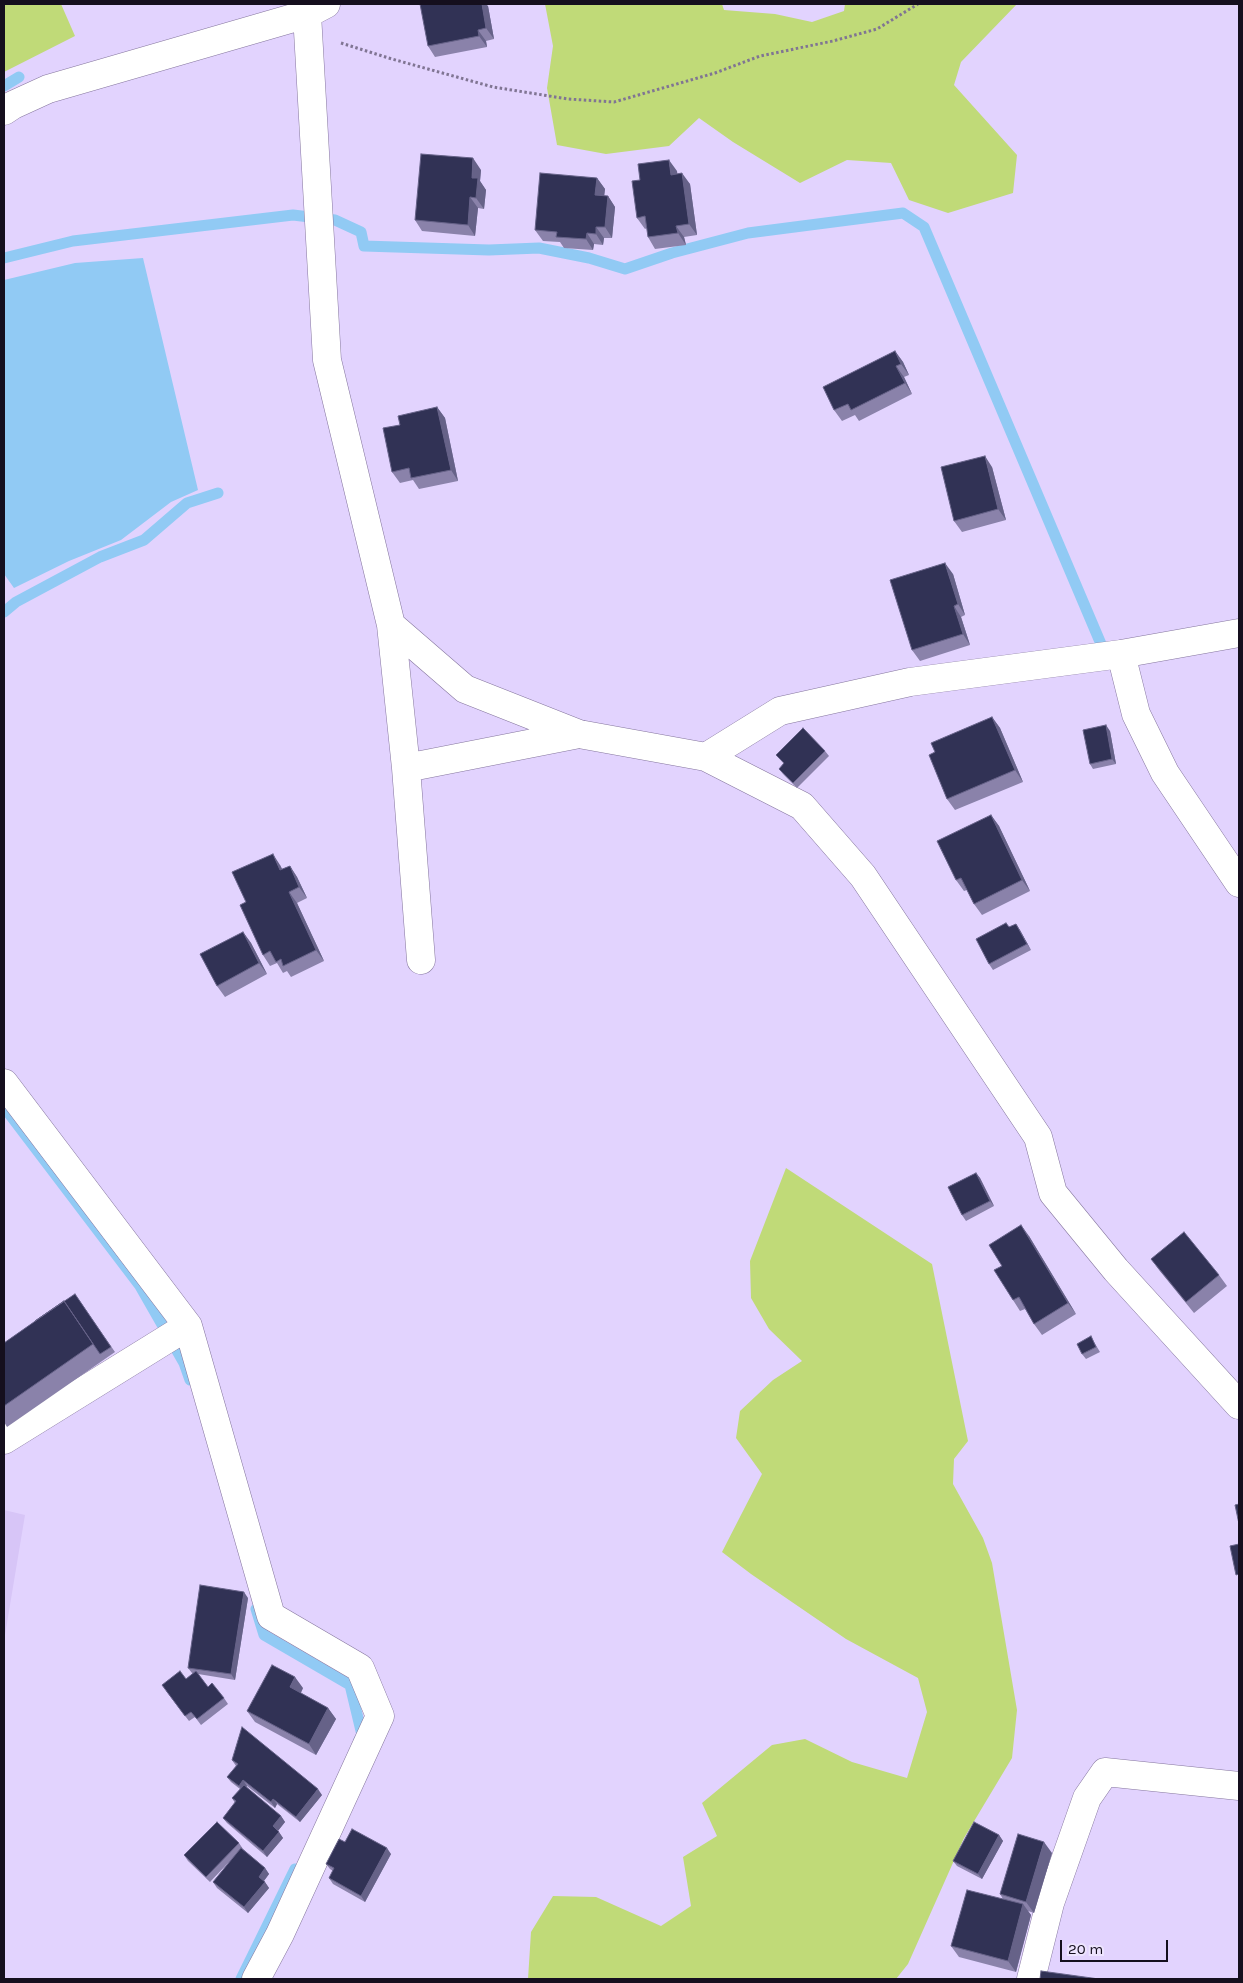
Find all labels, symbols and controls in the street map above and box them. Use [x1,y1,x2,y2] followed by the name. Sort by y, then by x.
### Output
[1063,1930,1170,1962] scale bar
[1068,1940,1103,1958] text: 20 m

